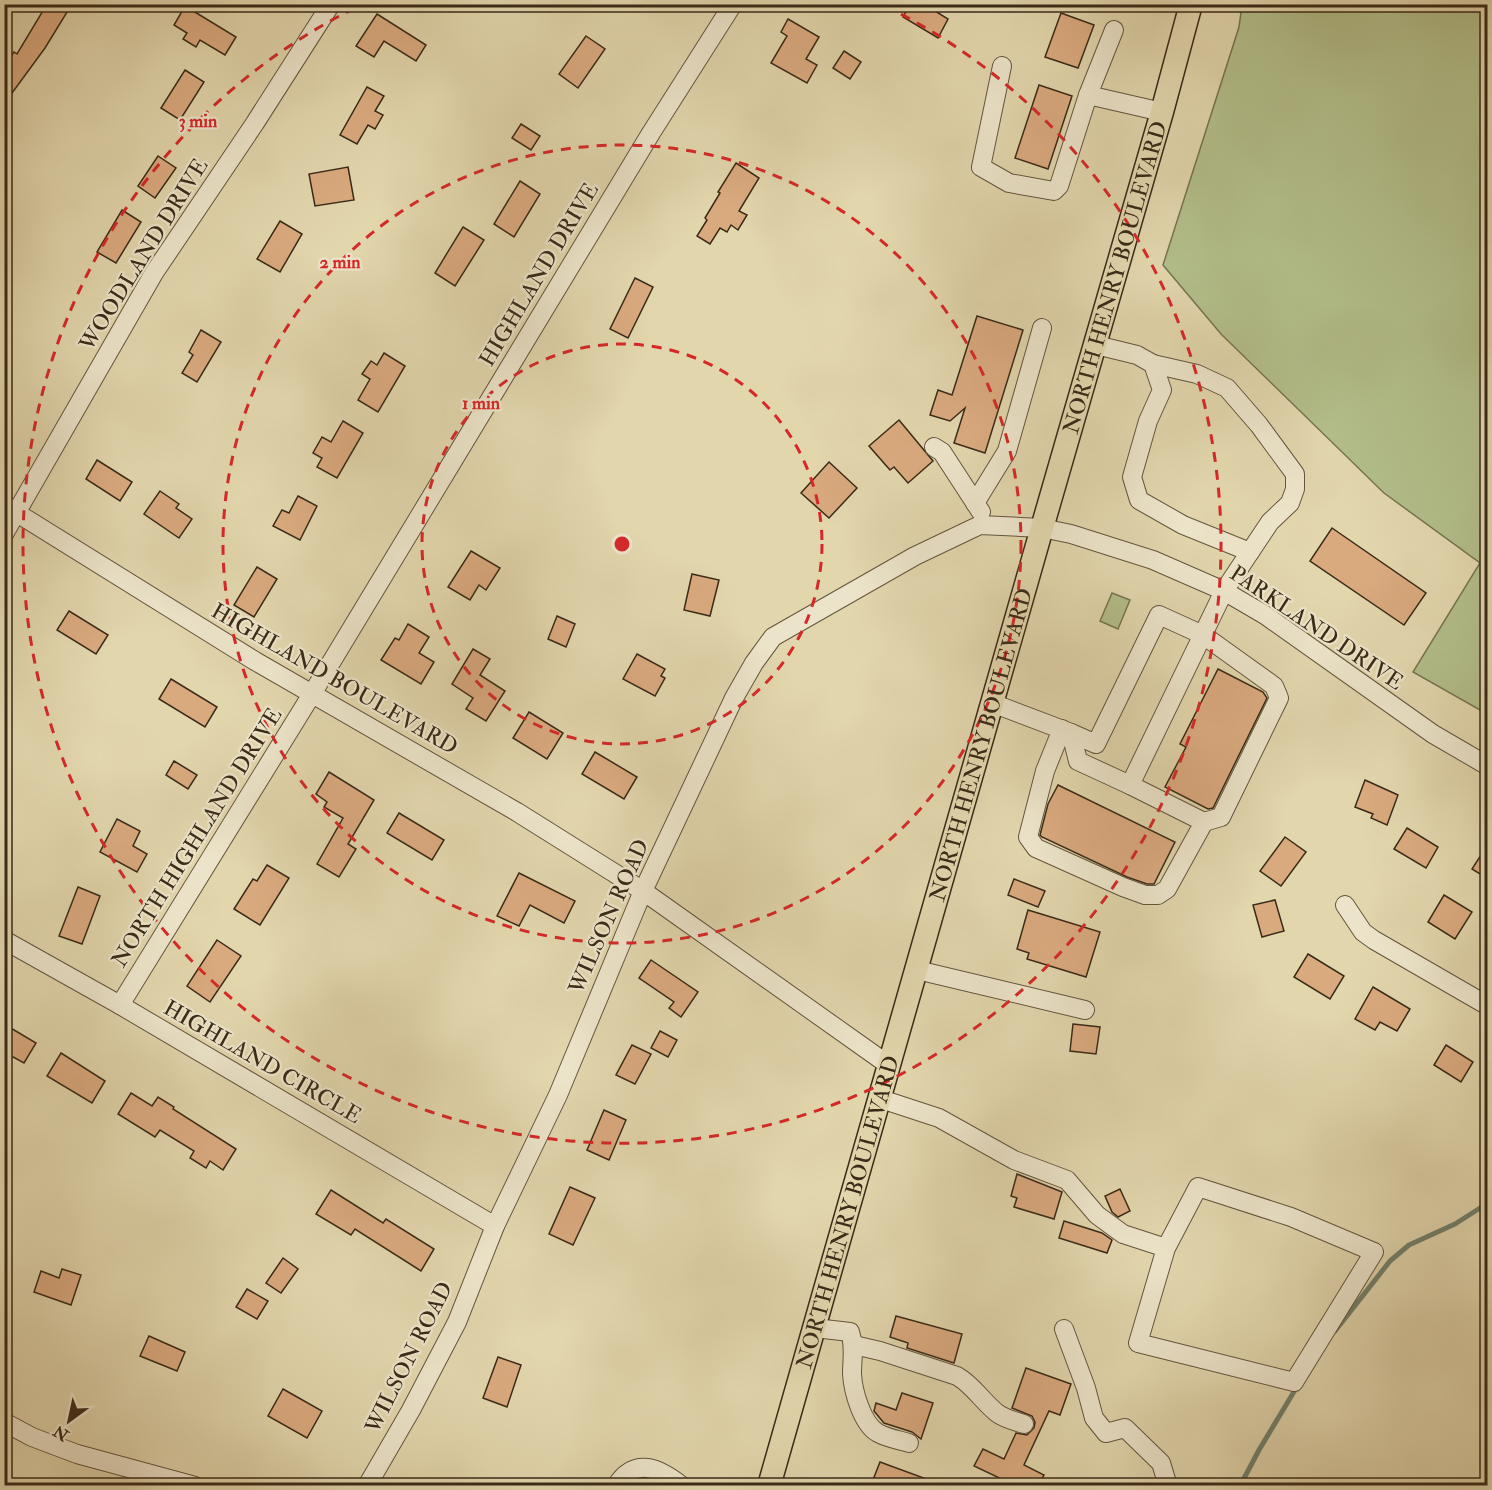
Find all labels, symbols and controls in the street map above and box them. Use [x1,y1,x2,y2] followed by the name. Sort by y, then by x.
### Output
[179,110,218,133] text: 3 min
[1057,118,1174,437] street label: NORTH HENRY BOULEVARD
[73,153,214,357] street label: WOODLAND DRIVE
[473,177,605,372] street label: HIGHLAND DRIVE
[320,251,361,274] text: 2 min
[462,392,501,415] text: 1 min
[612,534,632,554] centre of rings
[1224,559,1409,696] street label: PARKLAND DRIVE
[923,585,1039,905] street label: NORTH HENRY BOULEVARD
[206,597,463,761] street label: HIGHLAND BOULEVARD
[105,702,289,973] street label: NORTH HIGHLAND DRIVE
[562,835,655,999] street label: WILSON ROAD
[158,994,367,1130] street label: HIGHLAND CIRCLE
[790,1052,906,1372] street label: NORTH HENRY BOULEVARD
[358,1277,459,1439] street label: WILSON ROAD
[39,1391,99,1451] north arrow
[49,1420,74,1446] text: N

